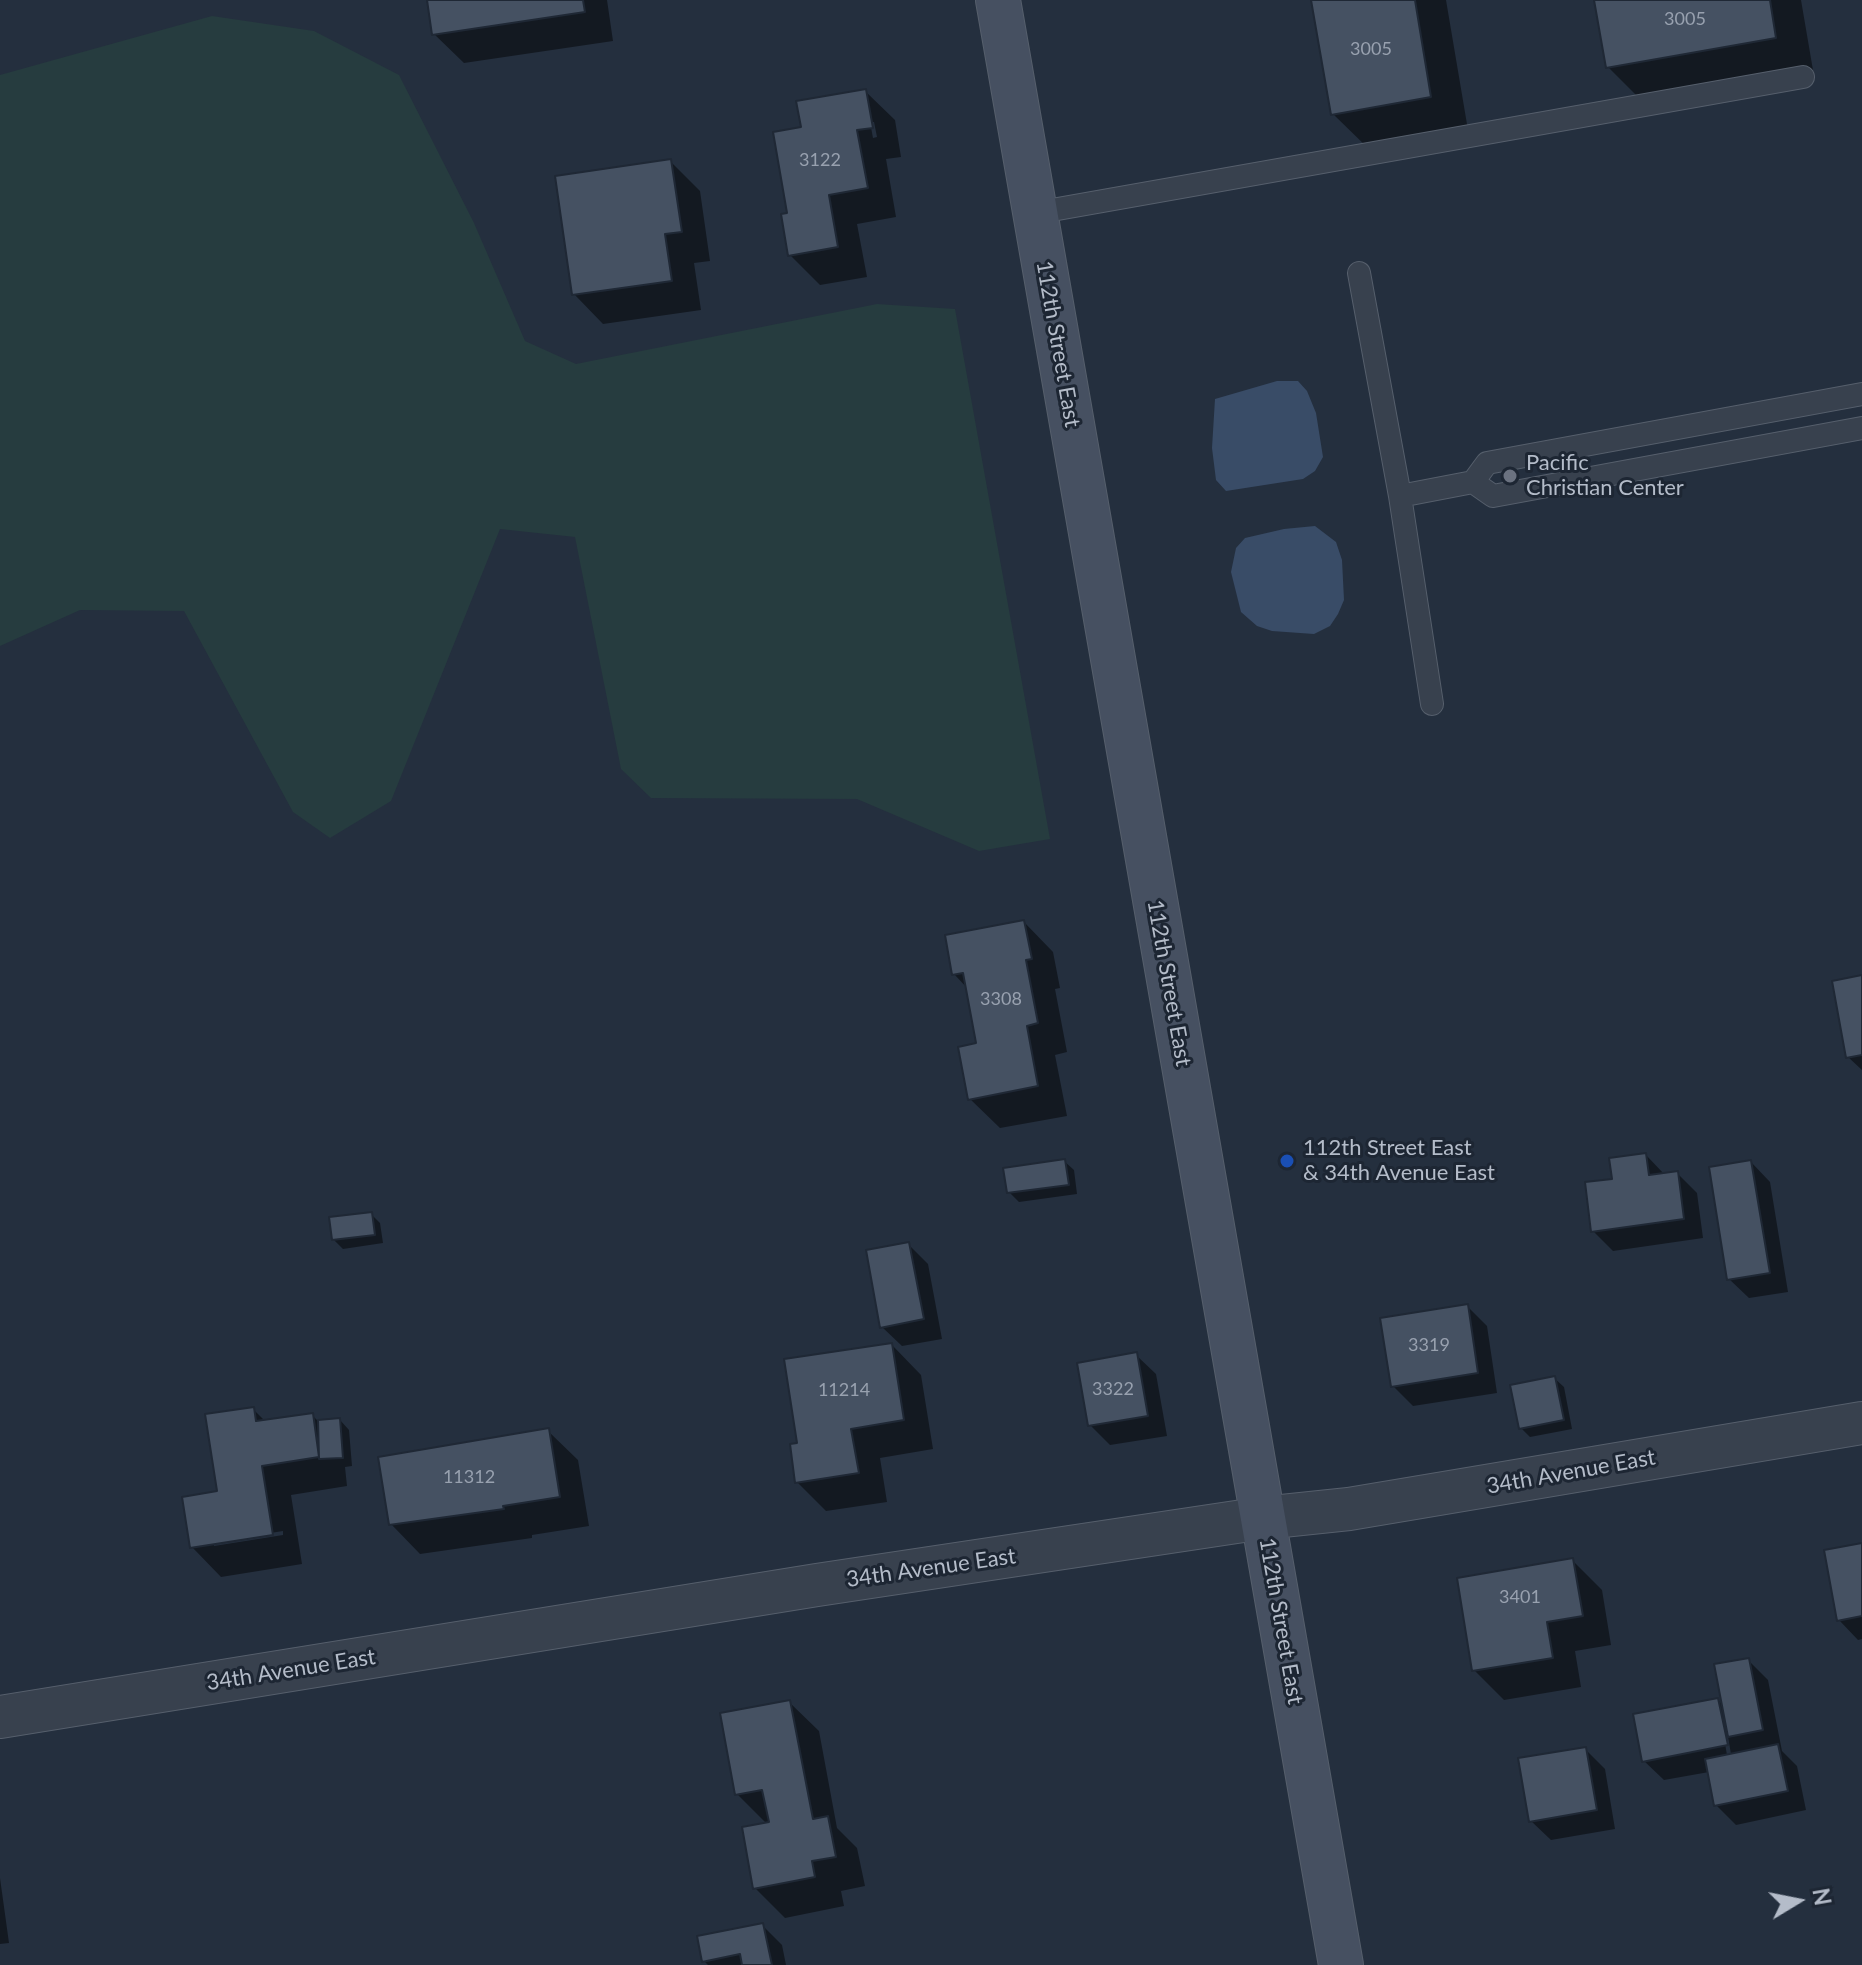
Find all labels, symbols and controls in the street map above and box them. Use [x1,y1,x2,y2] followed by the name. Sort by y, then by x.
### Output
[1664,8,1706,30] house number: 3005
[1350,38,1392,60] house number: 3005
[799,149,841,171] house number: 3122
[1030,259,1086,429] street label: 112th Street East
[1526,450,1684,502] place label: Pacific Christian Center
[1501,467,1519,485] marker: Pacific Christian Center
[1141,898,1197,1068] street label: 112th Street East
[980,988,1022,1010] house number: 3308
[1303,1135,1495,1186] place label: 112th Street East & 34th Avenue East
[1278,1152,1296,1170] marker: 112th Street East & 34th Avenue East
[1408,1334,1450,1356] house number: 3319
[1092,1378,1134,1400] house number: 3322
[818,1379,870,1401] house number: 11214
[1485,1444,1657,1500] street label: 34th Avenue East
[443,1466,495,1488] house number: 11312
[1253,1536,1309,1706] street label: 112th Street East
[845,1543,1017,1593] street label: 34th Avenue East
[1499,1586,1541,1608] house number: 3401
[205,1644,377,1696] street label: 34th Avenue East
[1758,1861,1838,1941] north arrow
[1807,1886,1837,1907] text: N

